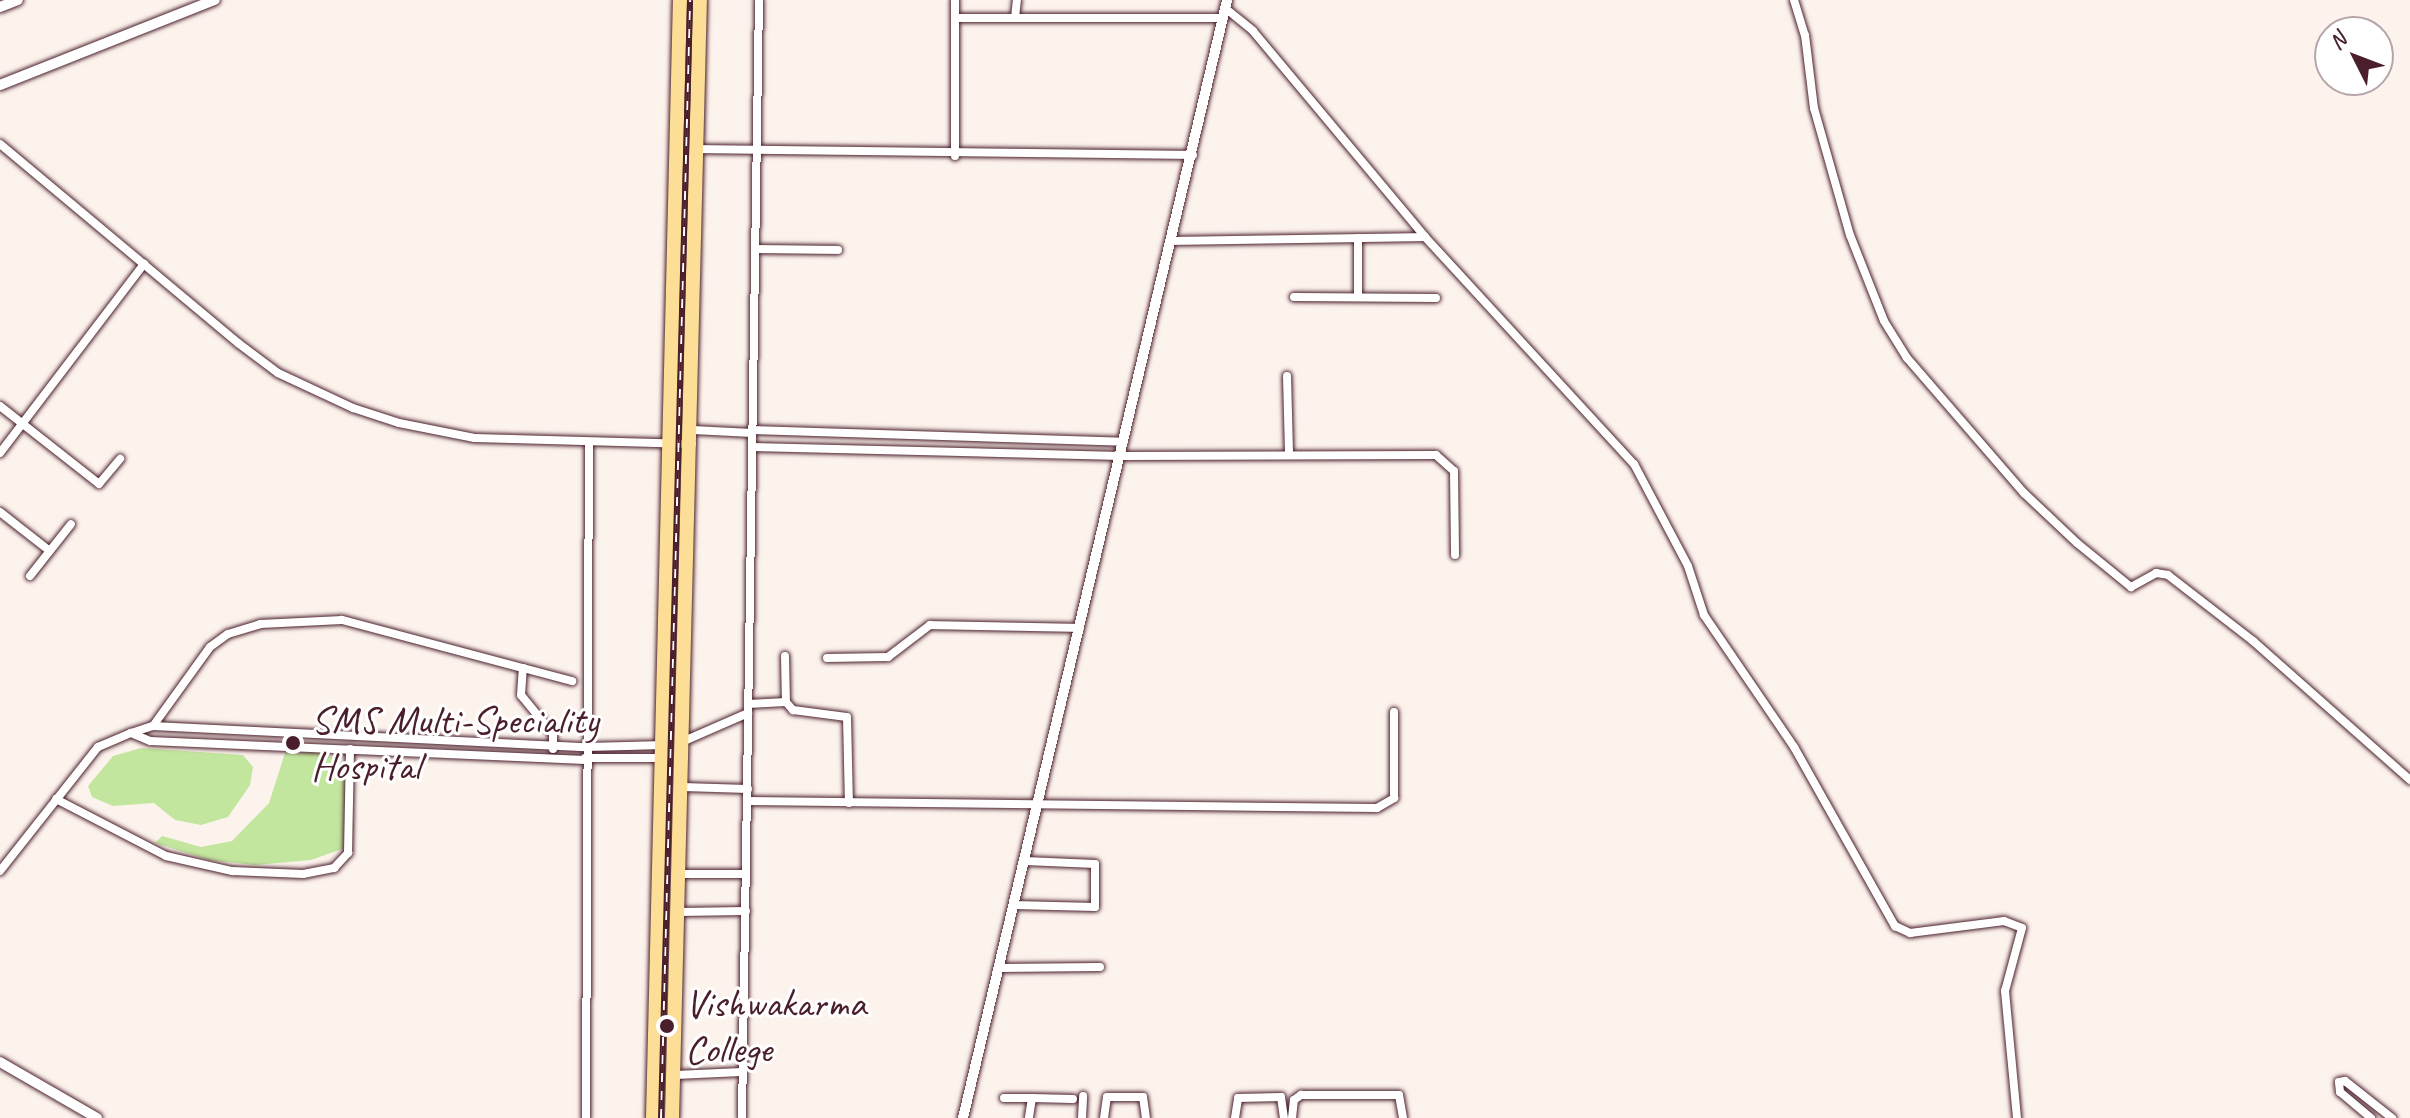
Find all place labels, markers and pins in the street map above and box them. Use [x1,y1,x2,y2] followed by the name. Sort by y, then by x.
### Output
[311,696,598,790] place label: SMS Multi-Speciality Hospital
[282,732,304,754] marker: SMS Multi-Speciality Hospital
[685,979,866,1073] place label: Vishwakarma College
[656,1015,678,1037] marker: Vishwakarma College

